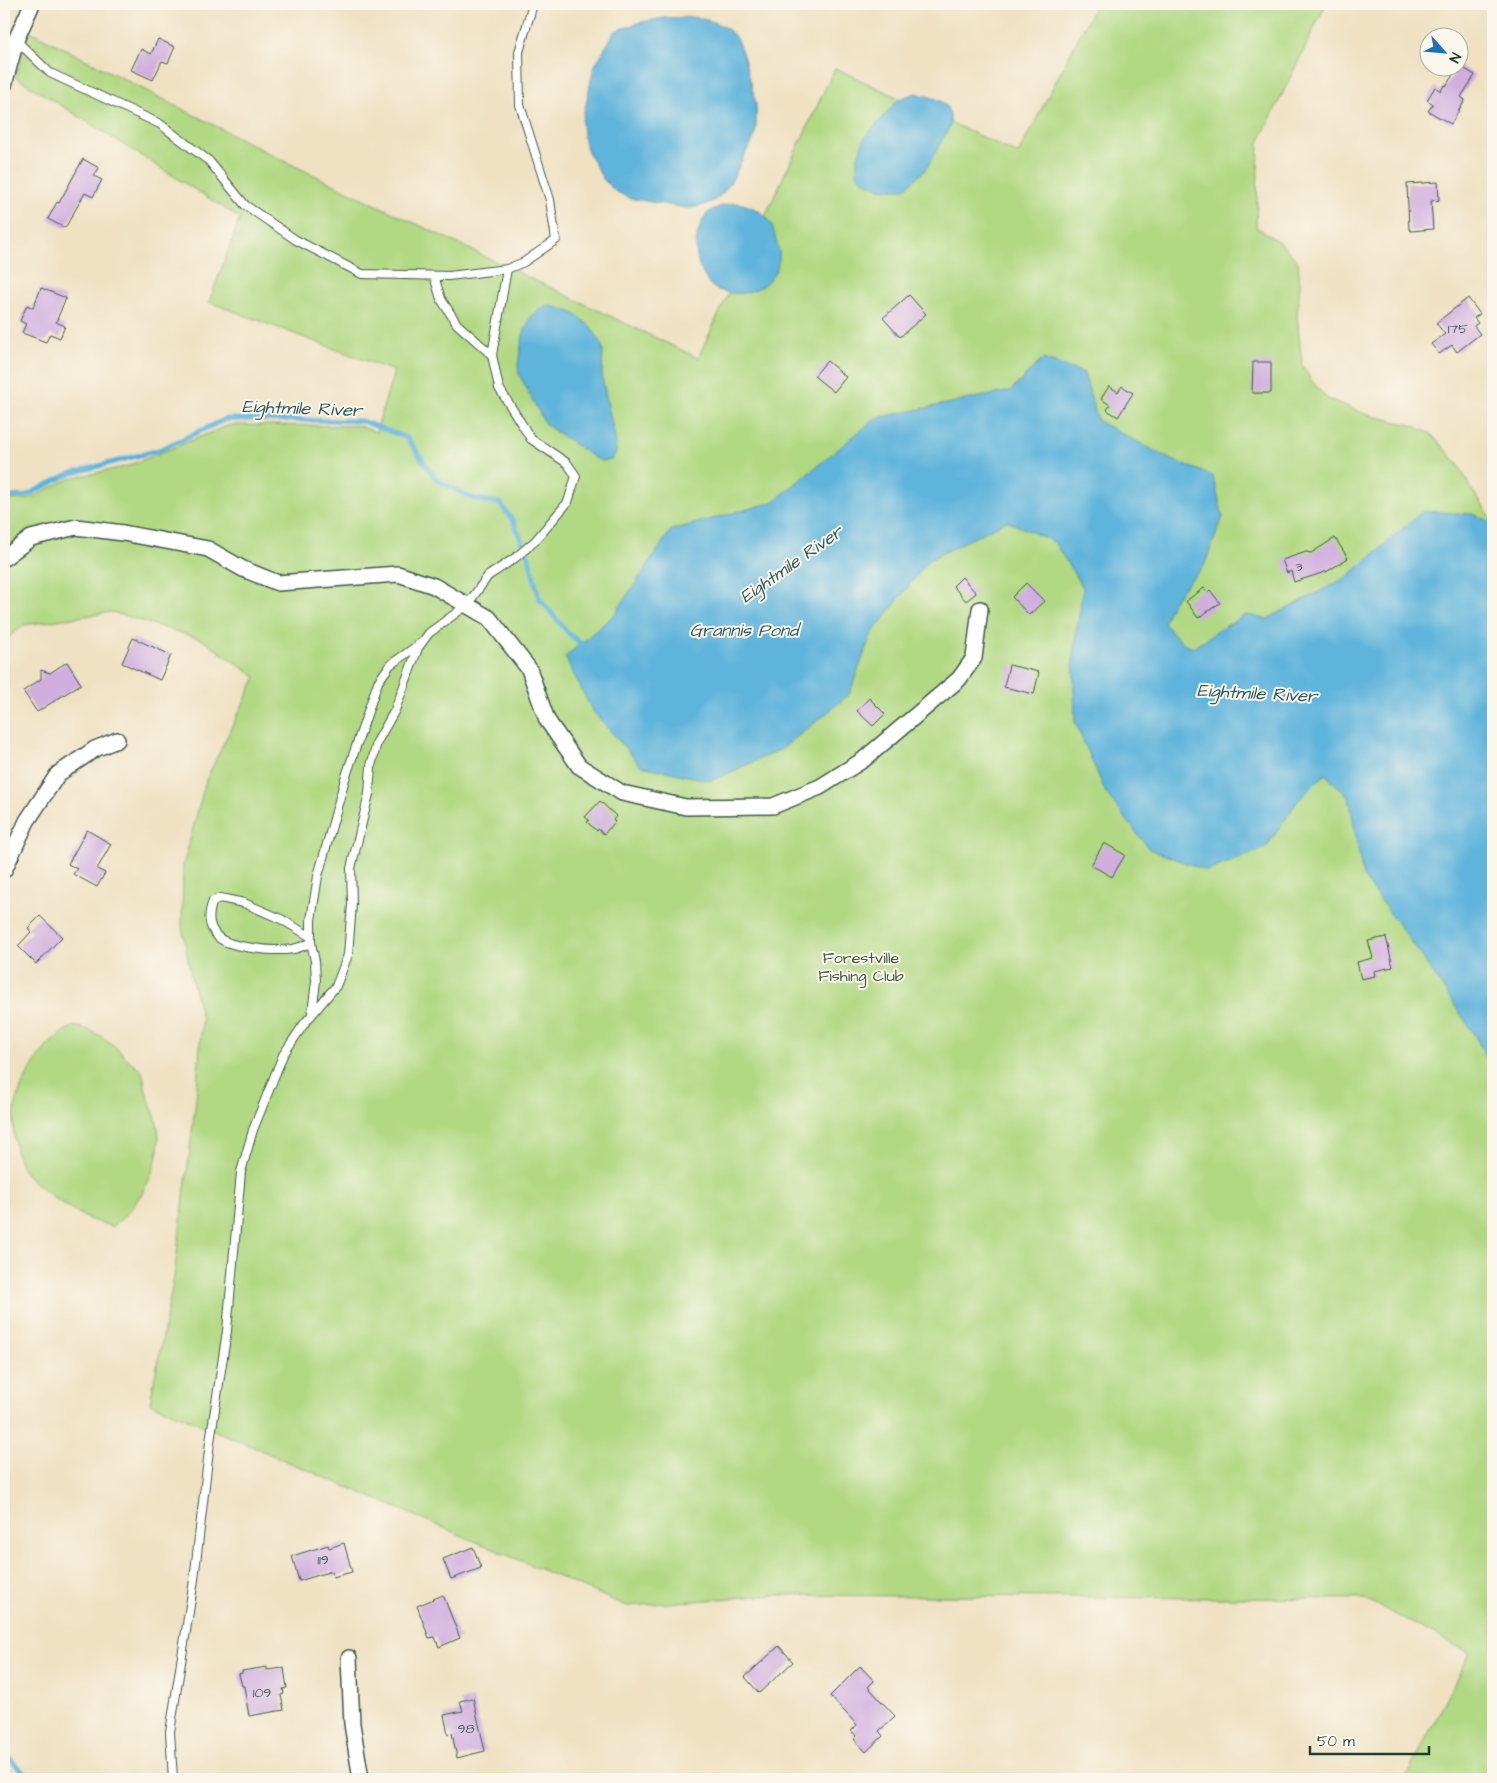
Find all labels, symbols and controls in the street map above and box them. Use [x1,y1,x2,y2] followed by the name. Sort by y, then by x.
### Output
[1420,28,1470,78] north arrow
[1444,49,1466,66] text: N
[1448,319,1468,339] house number: 175
[242,394,364,424] water label: Eightmile River
[735,519,850,610] water label: Eightmile River
[1295,557,1303,577] house number: 3
[690,618,802,643] water label: Grannis Pond
[1196,678,1320,710] water label: Eightmile River
[818,947,904,988] park label: Forestville Fishing Club
[317,1550,329,1570] house number: 119
[253,1683,271,1703] house number: 109
[457,1719,475,1739] house number: 98
[1310,1723,1428,1755] scale bar
[1317,1731,1355,1752] text: 50 m

